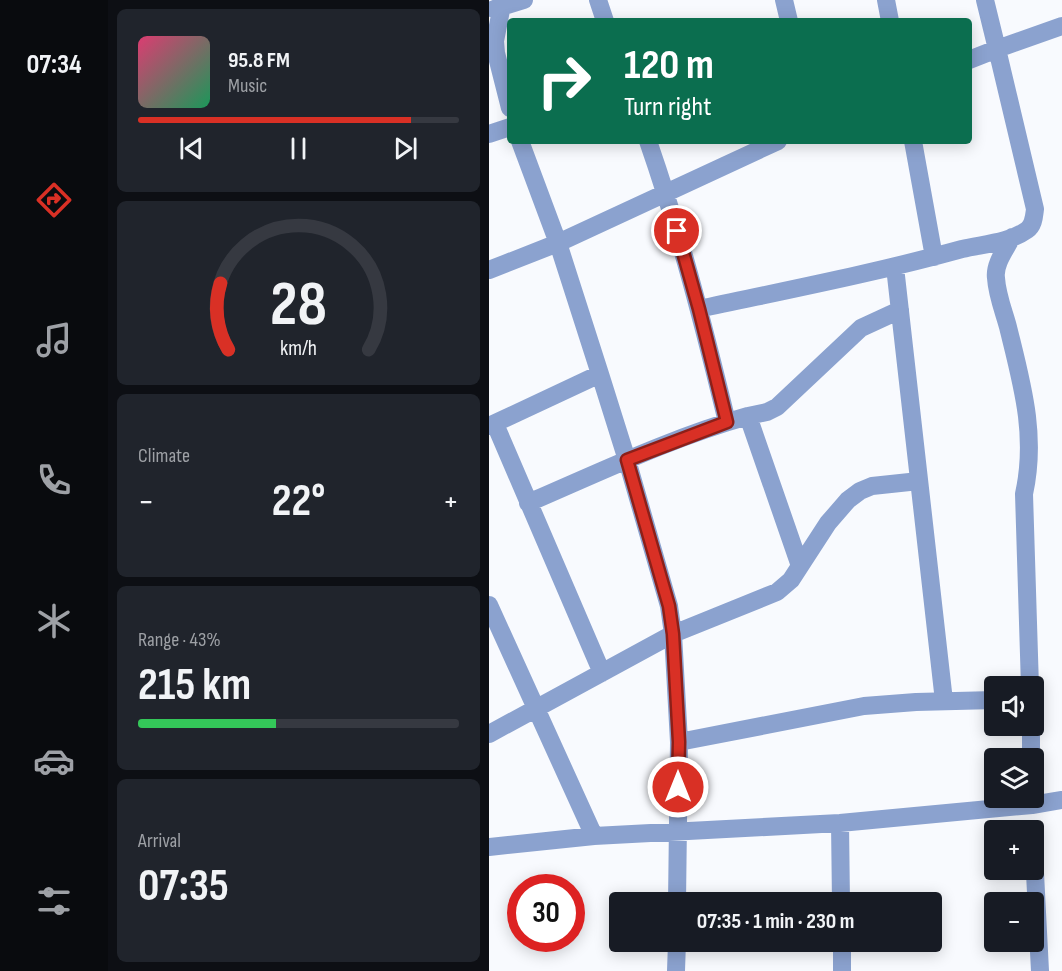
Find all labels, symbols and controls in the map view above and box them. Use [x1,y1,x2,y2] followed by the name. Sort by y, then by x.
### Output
[624,40,714,91] text: 120 m
[525,42,603,120] icon: right
[228,47,290,74] text: 95.8 FM
[26,49,82,81] text: 07:34
[228,74,267,98] text: Music
[624,91,711,123] text: Turn right
[175,132,208,165] icon: previous
[282,132,315,165] icon: pause
[389,132,422,165] icon: next
[33,179,75,221] icon: directions
[651,205,702,256] pin
[660,214,693,247] icon: arrive
[270,268,327,343] text: 28
[33,319,75,361] icon: music
[280,337,317,362] text: km/h
[138,444,190,468] text: Climate
[33,459,75,501] icon: phone
[272,474,325,529] text: 22°
[138,482,154,522] text: −
[443,482,459,522] text: +
[33,600,75,642] icon: climate
[138,628,221,652] text: Range · 43%
[138,658,251,713] text: 215 km
[984,676,1044,952] map controls
[984,676,1044,736] button: sound
[33,740,75,782] icon: car
[984,748,1044,808] button: layers
[646,755,710,819] position arrow
[984,820,1044,880] button: +
[138,829,181,853] text: Arrival
[138,859,229,914] text: 07:35
[507,874,585,952] speed limit sign: 30
[33,880,75,922] icon: filters
[984,892,1044,952] button: −
[697,908,854,935] text: 07:35 · 1 min · 230 m

